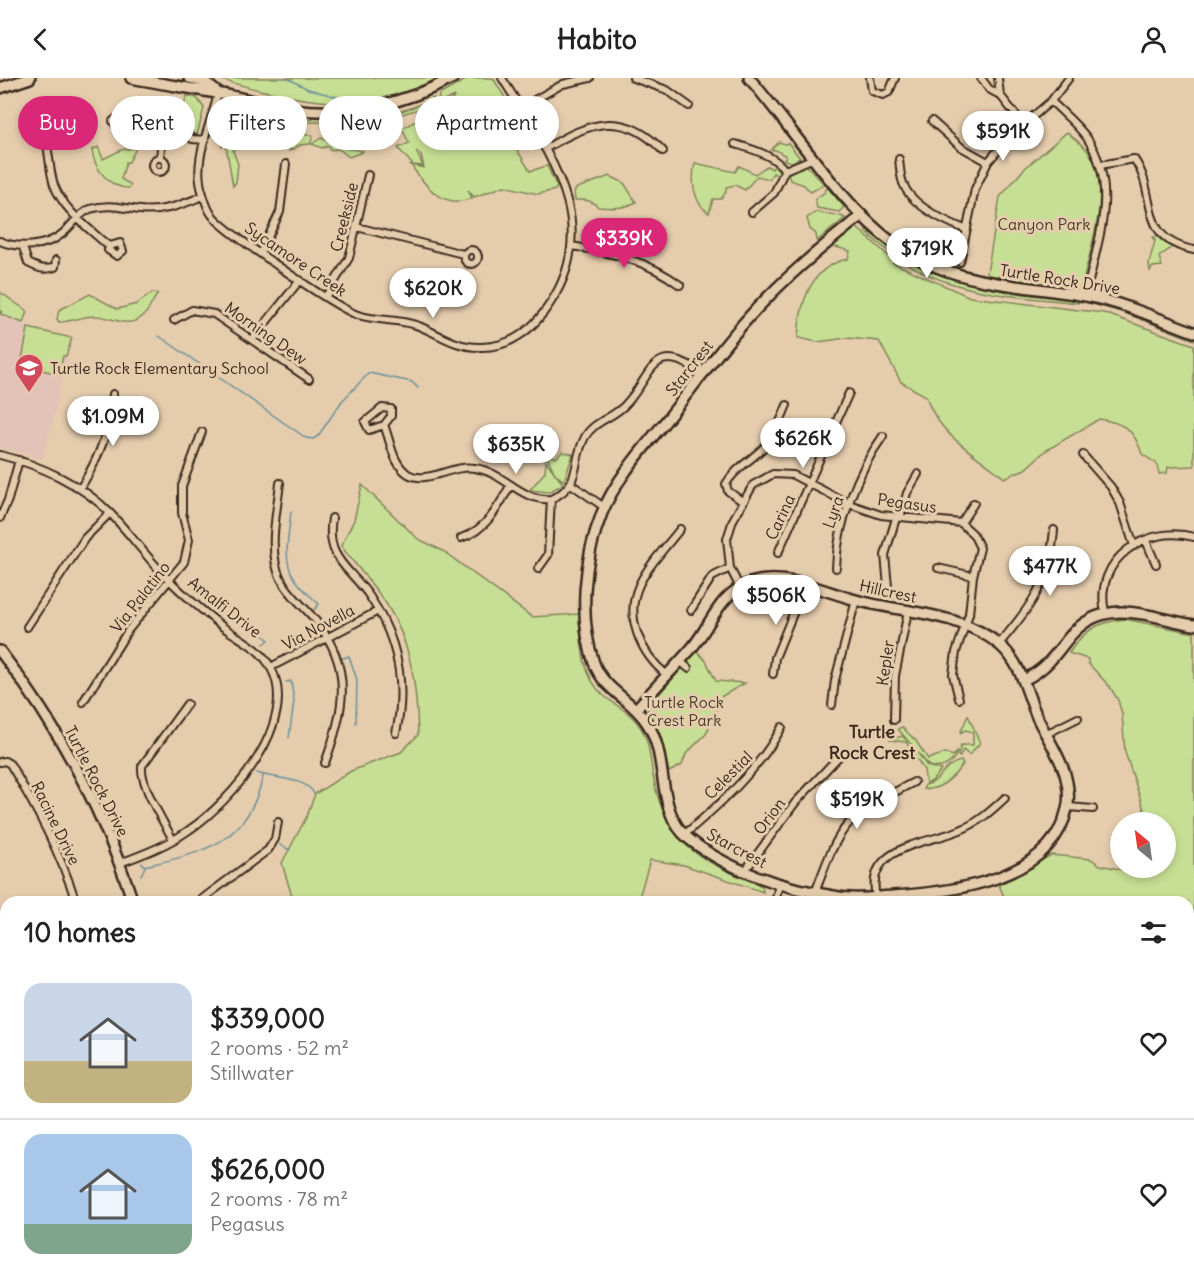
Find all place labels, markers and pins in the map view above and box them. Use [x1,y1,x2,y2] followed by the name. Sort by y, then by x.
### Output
[961,111,1045,162] pin: $591K
[582,218,666,269] pin: $339K
[885,228,969,279] pin: $719K
[391,268,475,319] pin: $620K
[13,352,45,394] school or university icon: Turtle Rock Elementary School
[50,358,269,378] place label: Turtle Rock Elementary School
[64,396,162,447] pin: $1.09M
[761,418,845,469] pin: $626K
[474,424,558,475] pin: $635K
[1008,546,1092,597] pin: $477K
[734,575,818,626] pin: $506K
[815,779,899,830] pin: $519K

